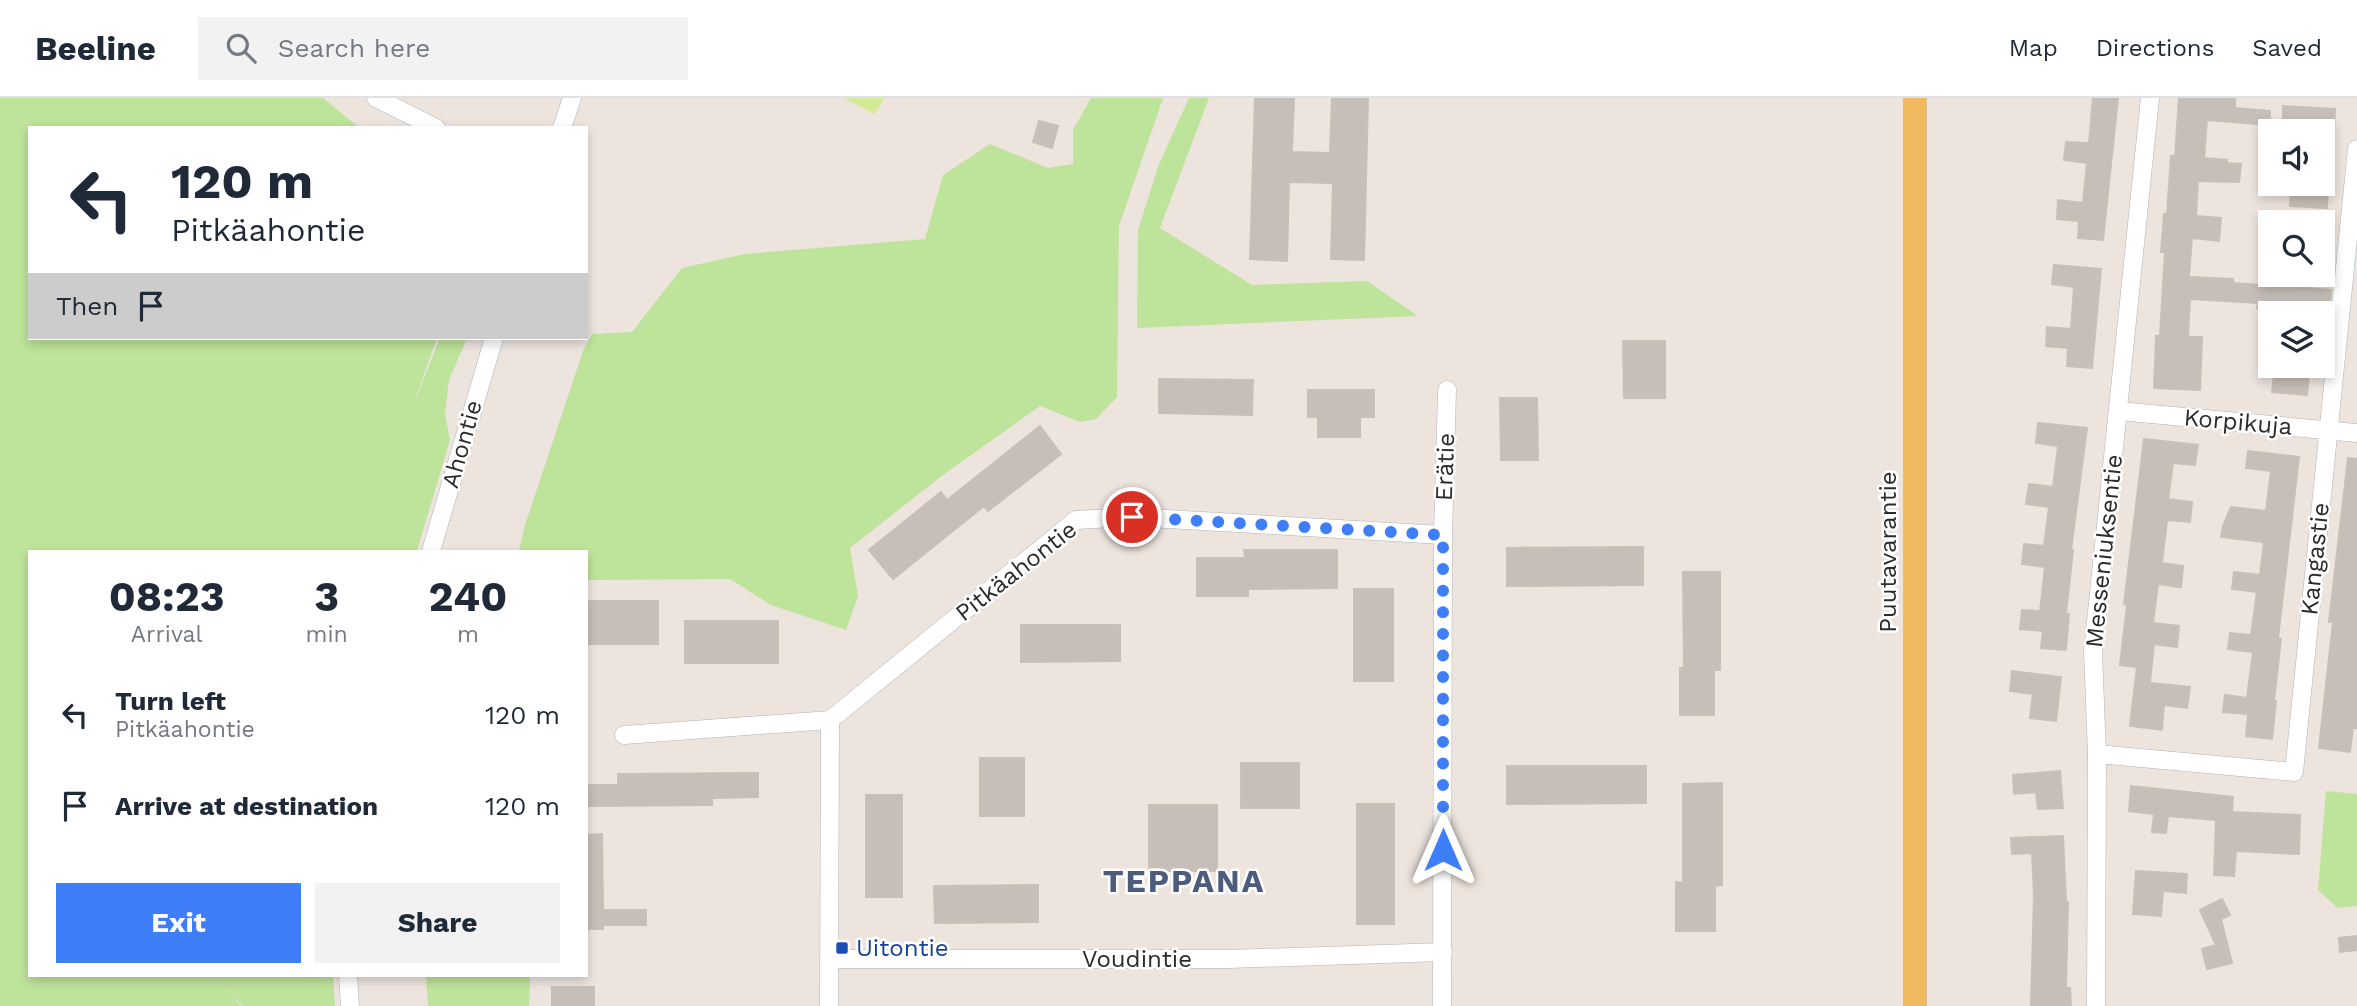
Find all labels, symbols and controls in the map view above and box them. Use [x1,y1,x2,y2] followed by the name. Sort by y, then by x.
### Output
[198,17,688,80] search box
[35,29,156,68] text: Beeline
[222,29,260,67] icon: search
[278,33,430,63] text: Search here
[2009,34,2058,62] text: Map
[2096,34,2214,62] text: Directions
[2252,34,2322,62] text: Saved
[2258,119,2335,378] map controls
[2258,119,2335,196] button: sound
[171,152,313,210] text: 120 m
[56,154,147,245] icon: left
[2258,210,2335,287] button: search
[171,211,365,249] text: Pitkäahontie
[132,287,170,325] icon: arrive
[56,291,118,321] text: Then
[2258,301,2335,378] button: layers
[436,397,488,491] street label: Ahontie
[2183,403,2293,441] street label: Korpikuja
[1430,432,1460,502] street label: Erätie
[2080,453,2128,649] street label: Messeniuksentie
[1874,471,1902,633] street label: Puutavarantie
[1102,487,1162,547] pin
[1113,498,1151,536] icon: arrive
[2295,501,2335,617] street label: Kangastie
[950,515,1082,627] street label: Pitkäahontie
[109,572,225,621] text: 08:23
[314,572,339,621] text: 3
[429,572,507,621] text: 240
[131,621,203,648] text: Arrival
[305,621,348,648] text: min
[457,621,479,648] text: m
[115,686,226,716] text: Turn left
[56,696,94,734] icon: left
[485,700,560,730] text: 120 m
[115,716,255,743] text: Pitkäahontie
[56,787,94,825] icon: arrive
[115,791,378,821] text: Arrive at destination
[485,791,560,821] text: 120 m
[1406,813,1480,887] position arrow
[1103,862,1265,900] district label: TEPPANA
[56,883,301,963] button: Exit
[315,883,560,963] button: Share
[856,934,949,962] place label: Uitontie
[834,940,850,956] marker: Uitontie
[1082,945,1192,973] street label: Voudintie

